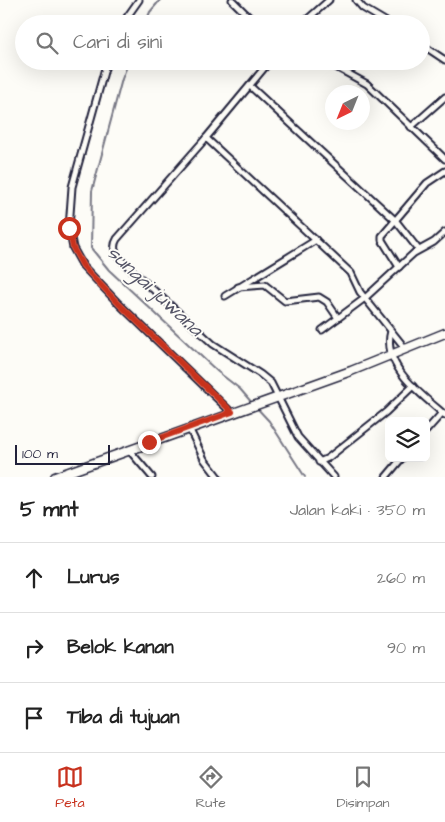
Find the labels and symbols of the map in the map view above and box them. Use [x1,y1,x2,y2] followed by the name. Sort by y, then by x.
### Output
[325,85,370,130] north arrow
[58,217,81,240] route start
[100,239,210,344] water label: sungai juwana
[138,431,161,454] route end
[15,442,110,465] scale bar

